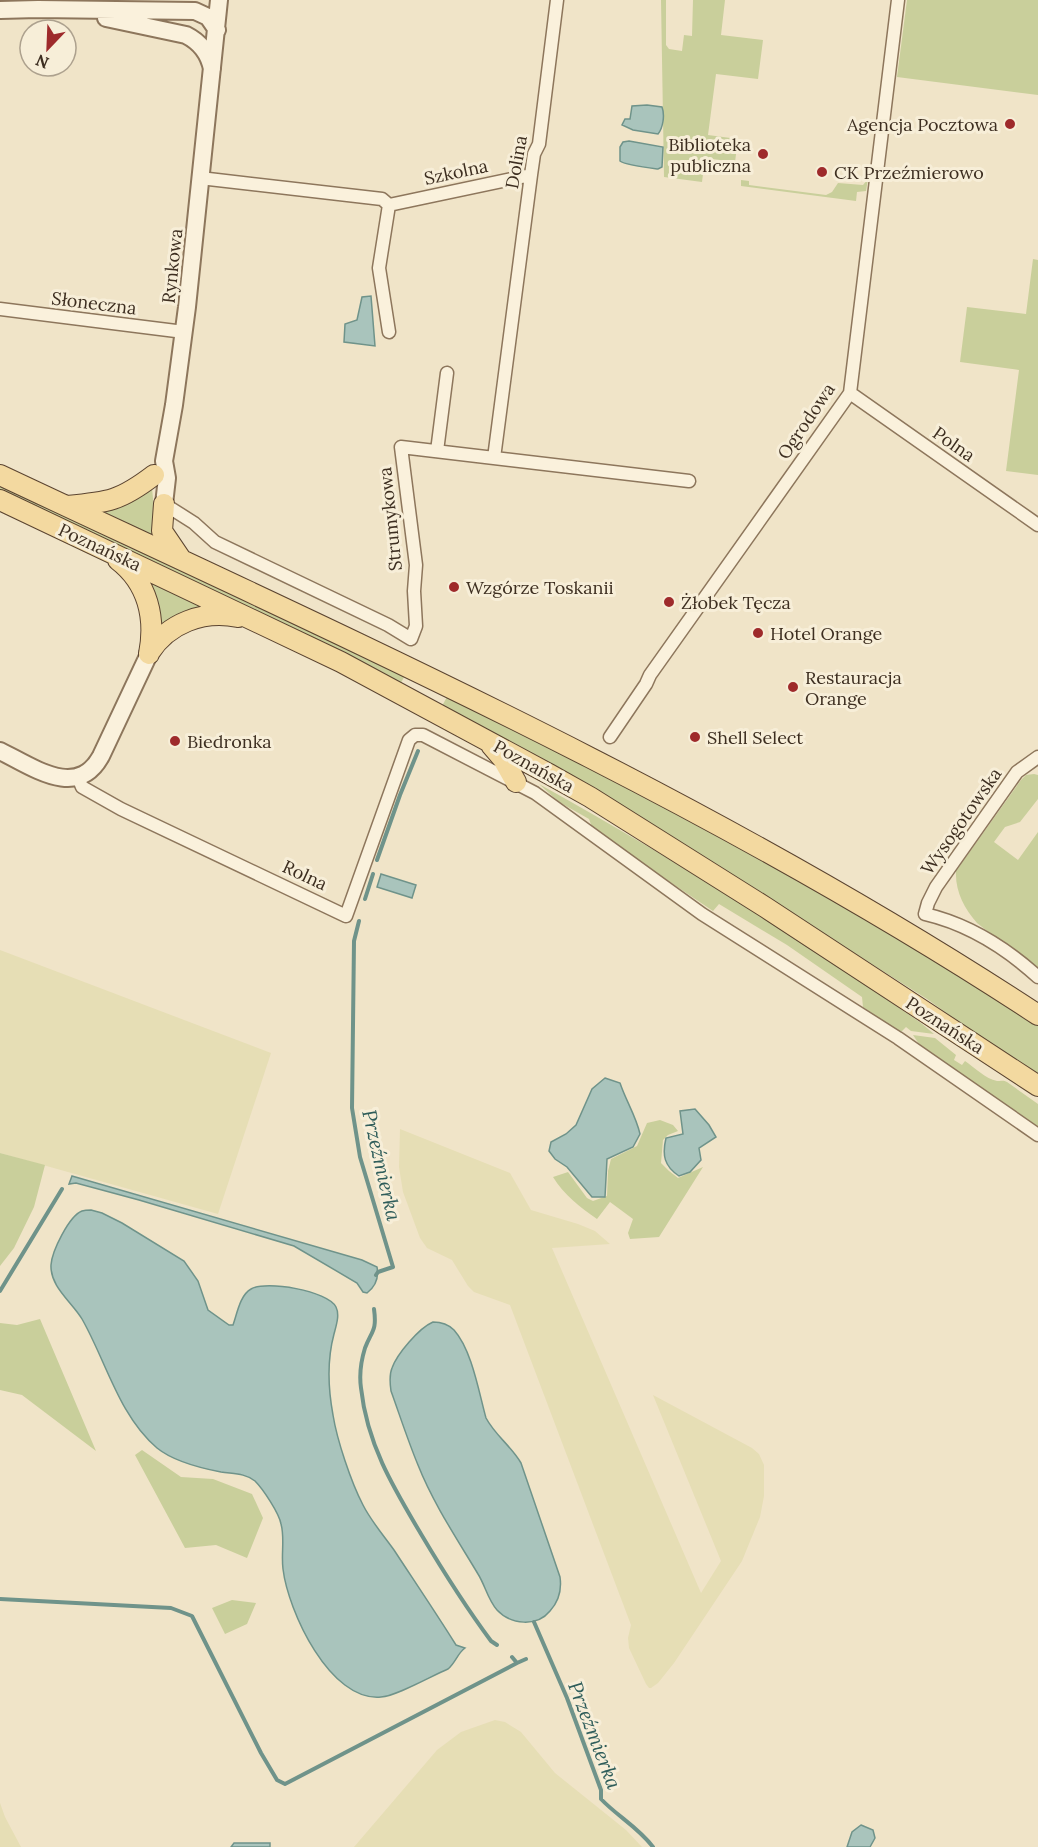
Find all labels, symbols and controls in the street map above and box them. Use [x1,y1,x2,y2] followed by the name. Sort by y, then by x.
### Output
[18,18,78,78] north arrow
[33,50,52,73] text: N
[846,113,998,136] place label: Agencja Pocztowa
[1003,117,1017,131] marker: Agencja Pocztowa
[500,133,532,191] street label: Dolina
[668,133,751,177] place label: Biblioteka publiczna
[756,147,770,161] marker: Biblioteka publiczna
[422,154,490,190] street label: Szkolna
[834,161,984,184] place label: CK Przeźmierowo
[815,165,829,179] marker: CK Przeźmierowo
[157,227,187,305] street label: Rynkowa
[50,286,138,320] street label: Słoneczna
[772,379,840,463] street label: Ogrodowa
[928,421,980,467] street label: Polna
[373,466,407,572] street label: Strumykowa
[55,518,145,576] street label: Poznańska
[466,576,614,599] place label: Wzgórze Toskanii
[447,580,461,594] marker: Wzgórze Toskanii
[681,591,791,614] place label: Żłobek Tęcza
[662,595,676,609] marker: Żłobek Tęcza
[770,622,883,645] place label: Hotel Orange
[751,626,765,640] marker: Hotel Orange
[805,666,902,710] place label: Restauracja Orange
[786,680,800,694] marker: Restauracja Orange
[707,726,803,749] place label: Shell Select
[187,730,272,753] place label: Biedronka
[688,730,702,744] marker: Shell Select
[168,734,182,748] marker: Biedronka
[490,734,578,798] street label: Poznańska
[916,763,1006,879] street label: Wysogotowska
[279,855,331,895] street label: Rolna
[902,991,988,1059] street label: Poznańska
[357,1107,407,1223] water label: Przeźmierka
[563,1678,627,1792] water label: Przeźmierka

